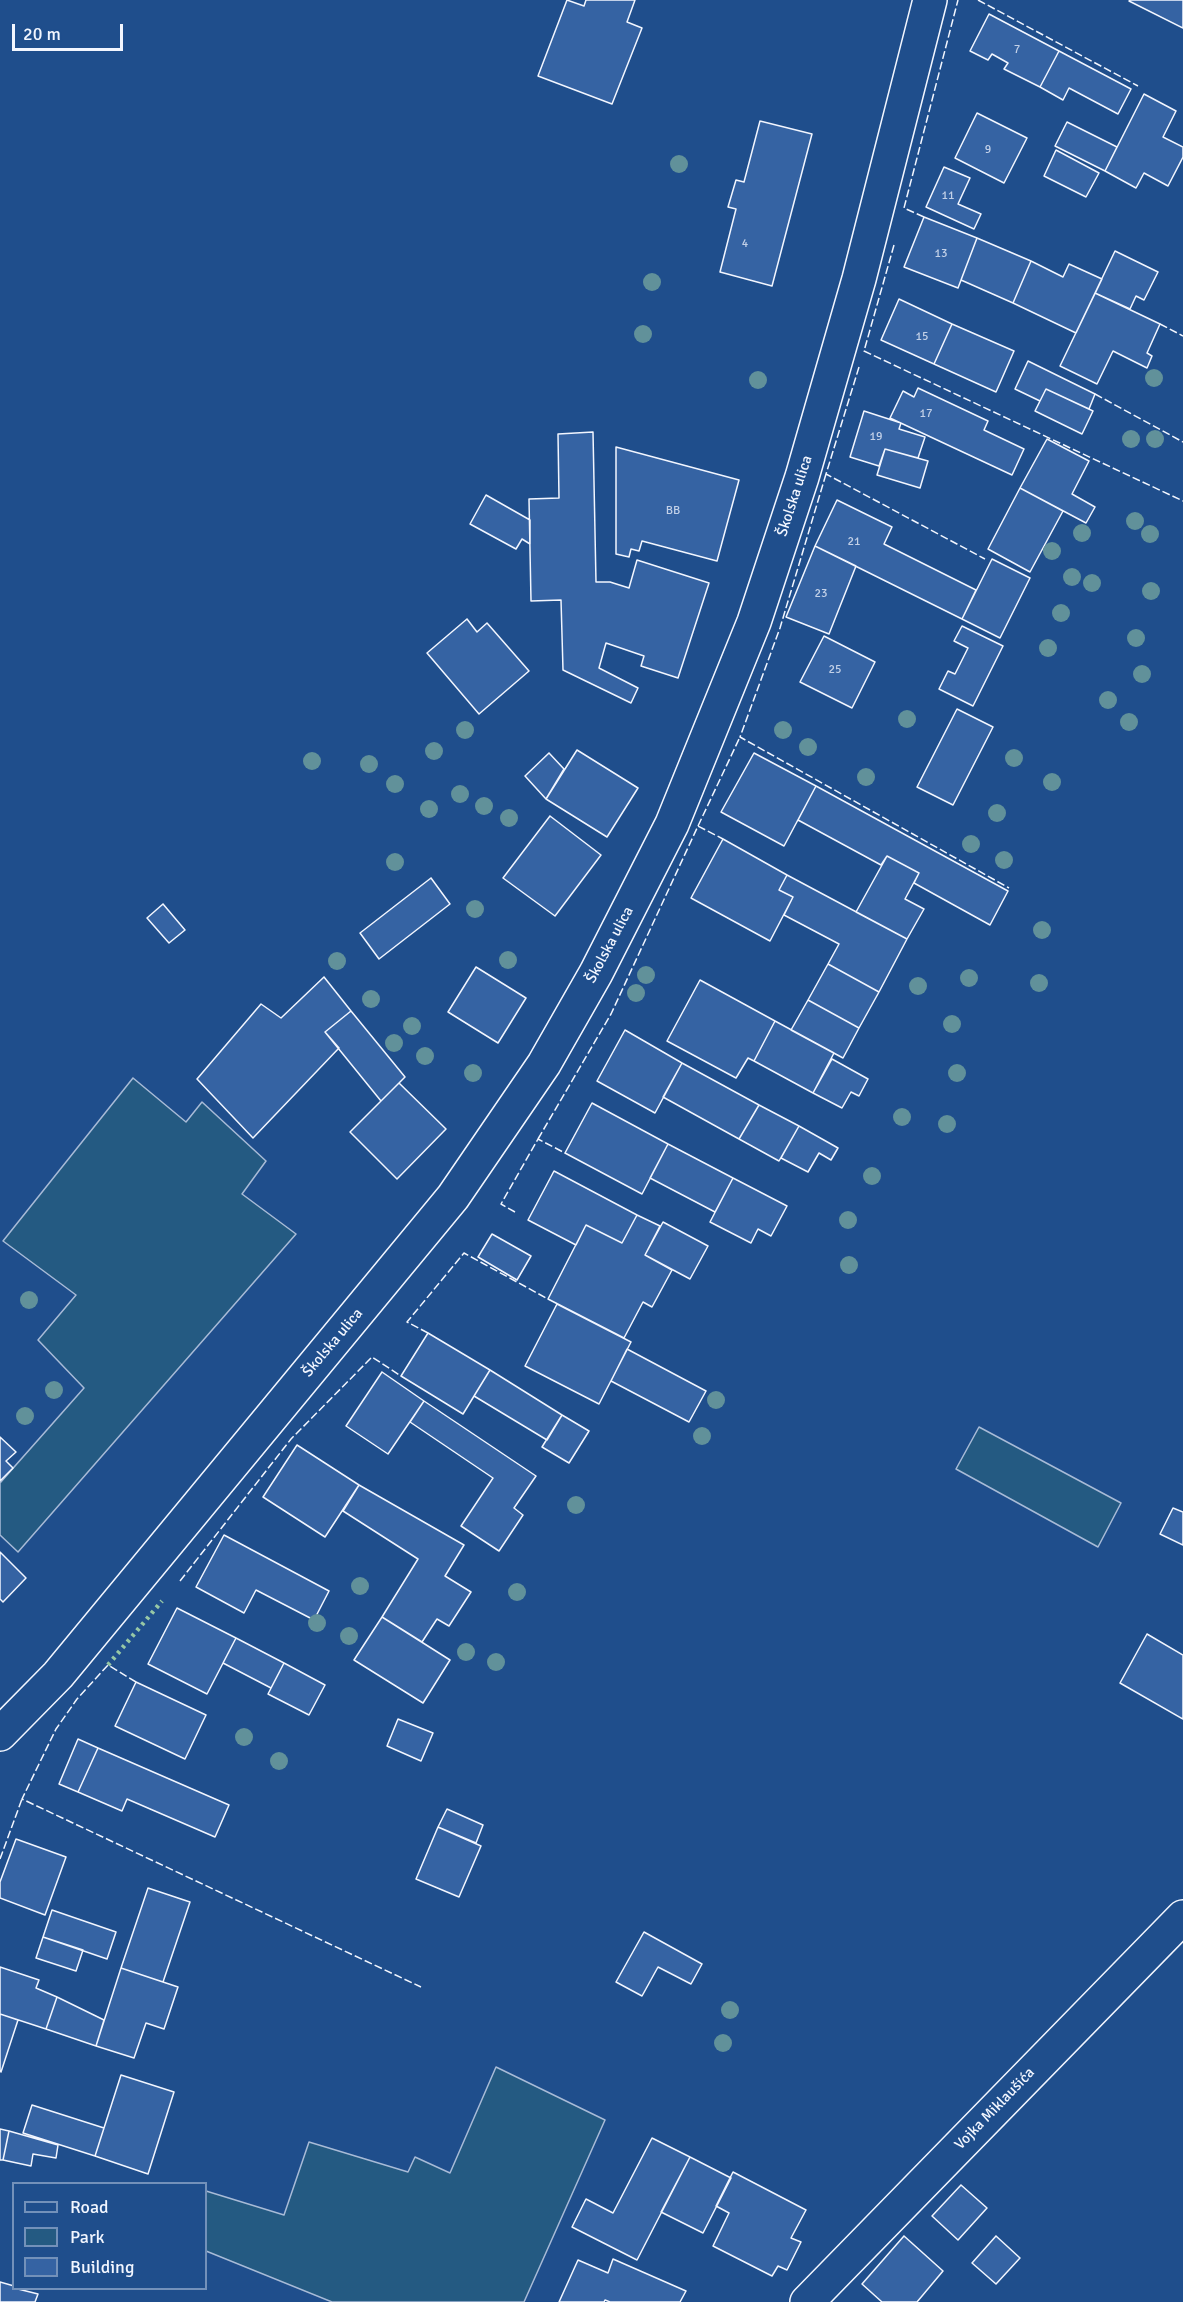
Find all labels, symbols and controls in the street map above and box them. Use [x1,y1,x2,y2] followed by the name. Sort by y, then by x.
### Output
[15,12,126,50] scale bar
[23,23,61,45] text: 20 m
[1014,43,1020,57] house number: 7
[985,143,991,157] house number: 9
[942,189,954,203] house number: 11
[742,237,748,251] house number: 4
[935,247,947,261] house number: 13
[916,330,928,344] house number: 15
[920,407,932,421] house number: 17
[870,430,882,444] house number: 19
[773,453,817,539] street label: Školska ulica
[666,504,680,518] house number: BB
[848,535,860,549] house number: 21
[815,587,827,601] house number: 23
[829,663,841,677] house number: 25
[582,904,638,986] street label: Školska ulica
[299,1305,367,1381] street label: Školska ulica
[951,2064,1039,2154] street label: Vojka Miklaušića
[12,2182,207,2290] legend
[70,2196,109,2218] text: Road
[70,2226,105,2248] text: Park
[70,2256,134,2278] text: Building

